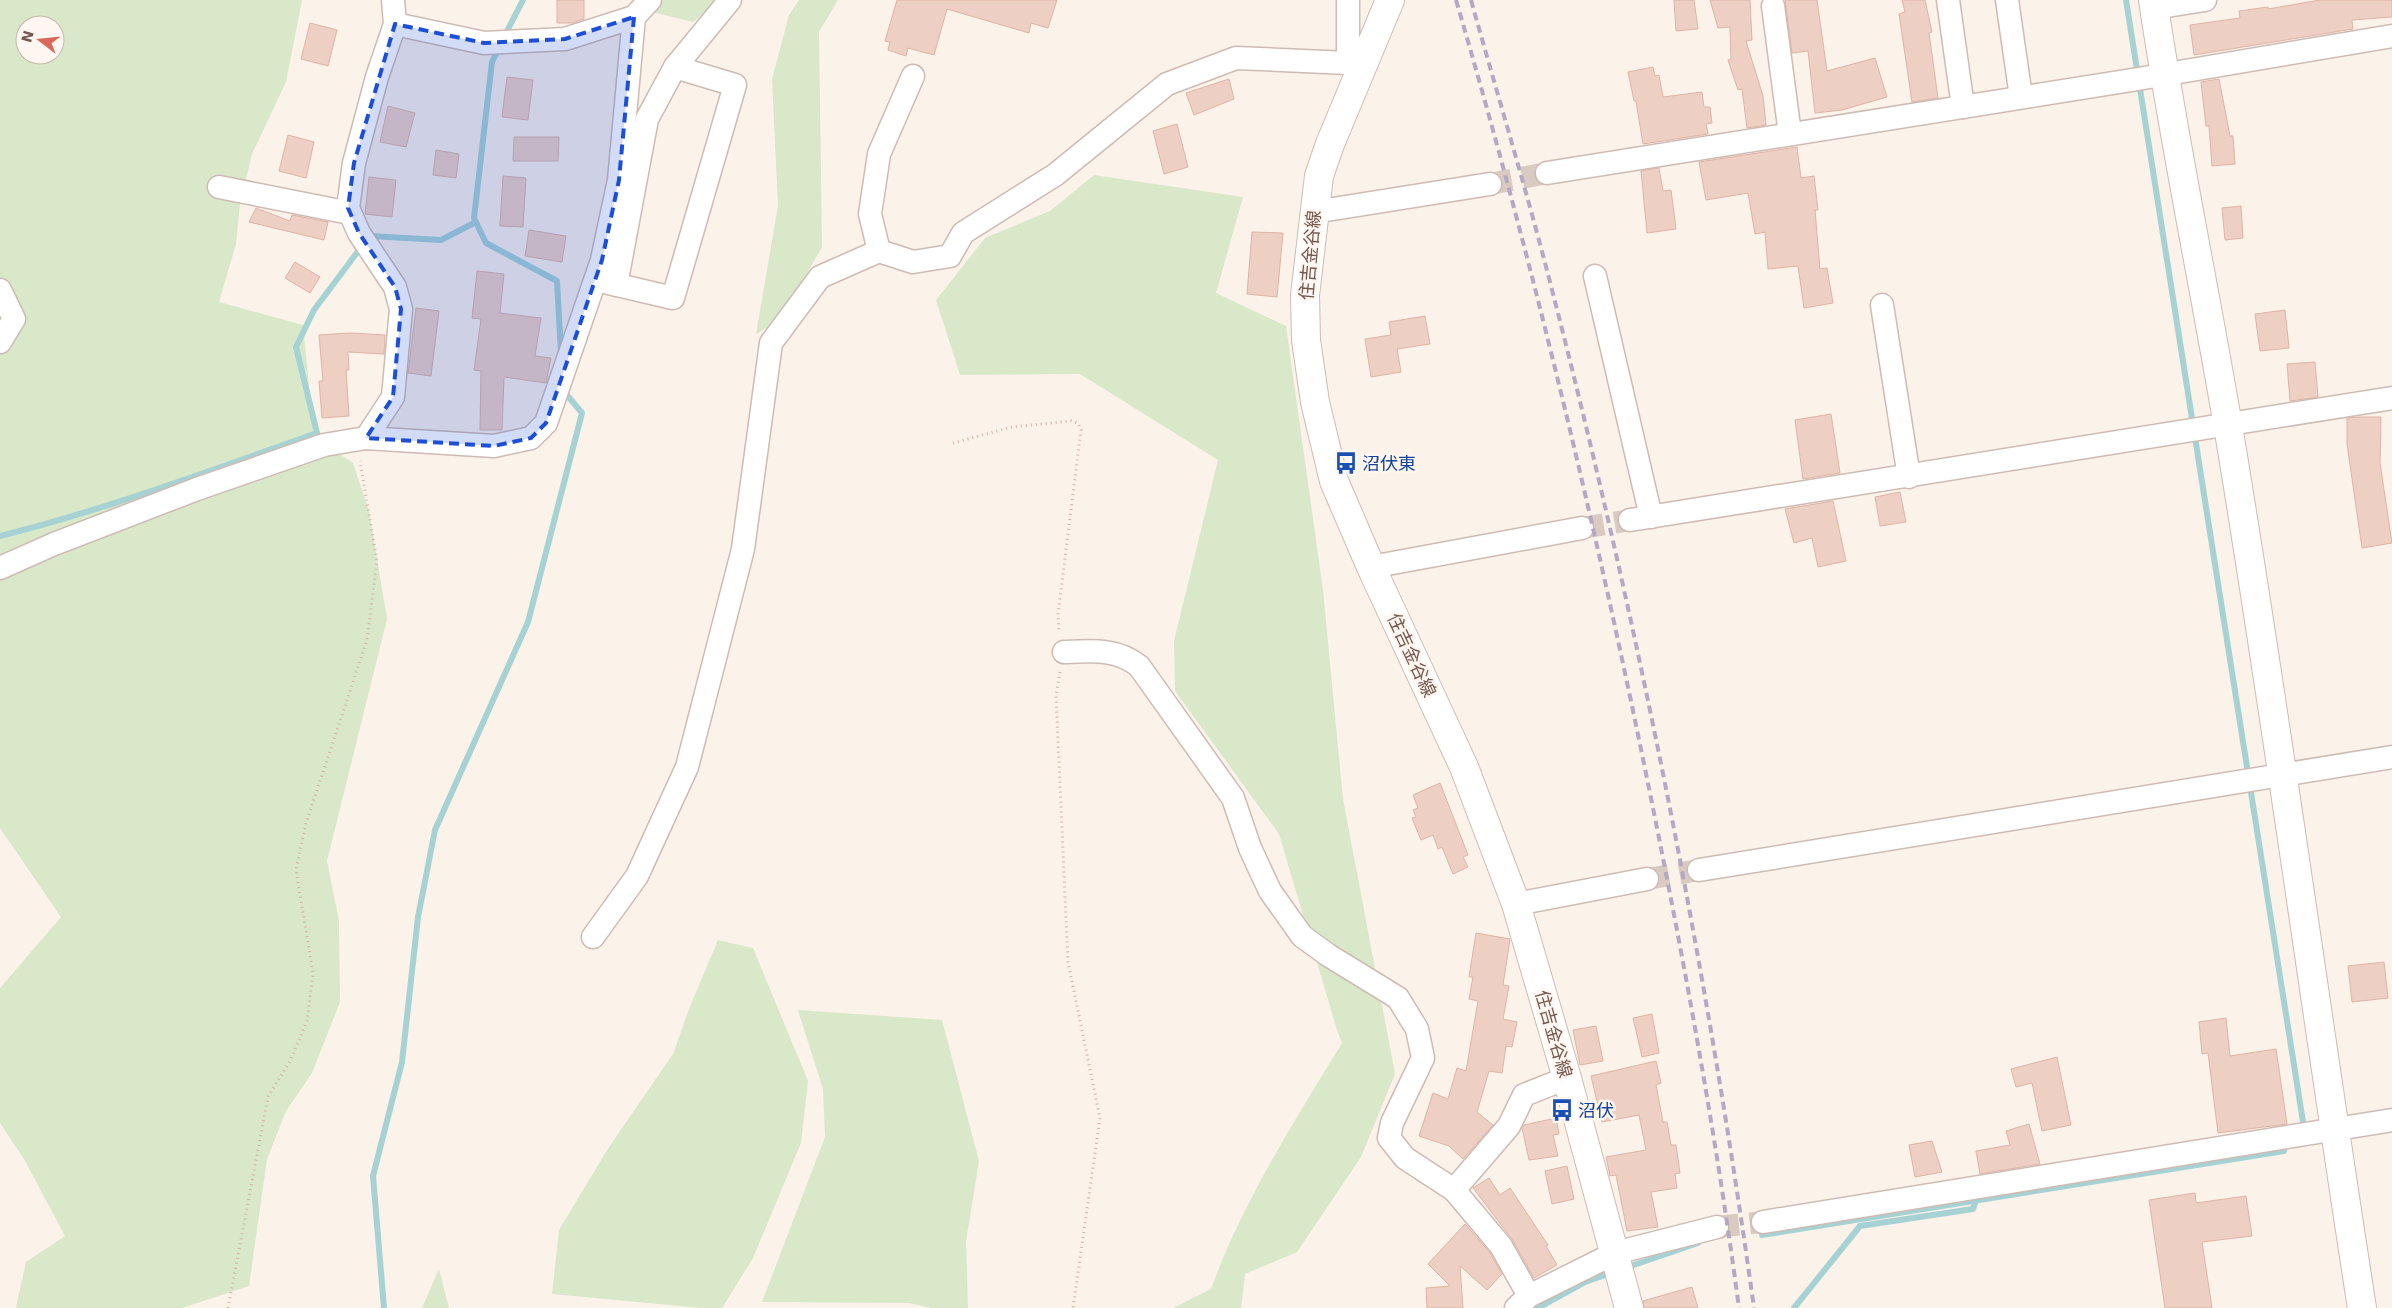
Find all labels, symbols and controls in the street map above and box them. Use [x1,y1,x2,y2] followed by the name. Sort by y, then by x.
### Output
[15,15,65,65] north arrow
[18,29,37,44] text: N
[1296,209,1324,301] street label: 住吉金谷線
[1333,450,1359,476] bus stop icon: 沼伏東
[1362,453,1416,474] place label: 沼伏東
[1383,610,1441,700] street label: 住吉金谷線
[1532,988,1576,1080] street label: 住吉金谷線
[1549,1097,1575,1123] bus stop icon: 沼伏
[1578,1100,1614,1121] place label: 沼伏

